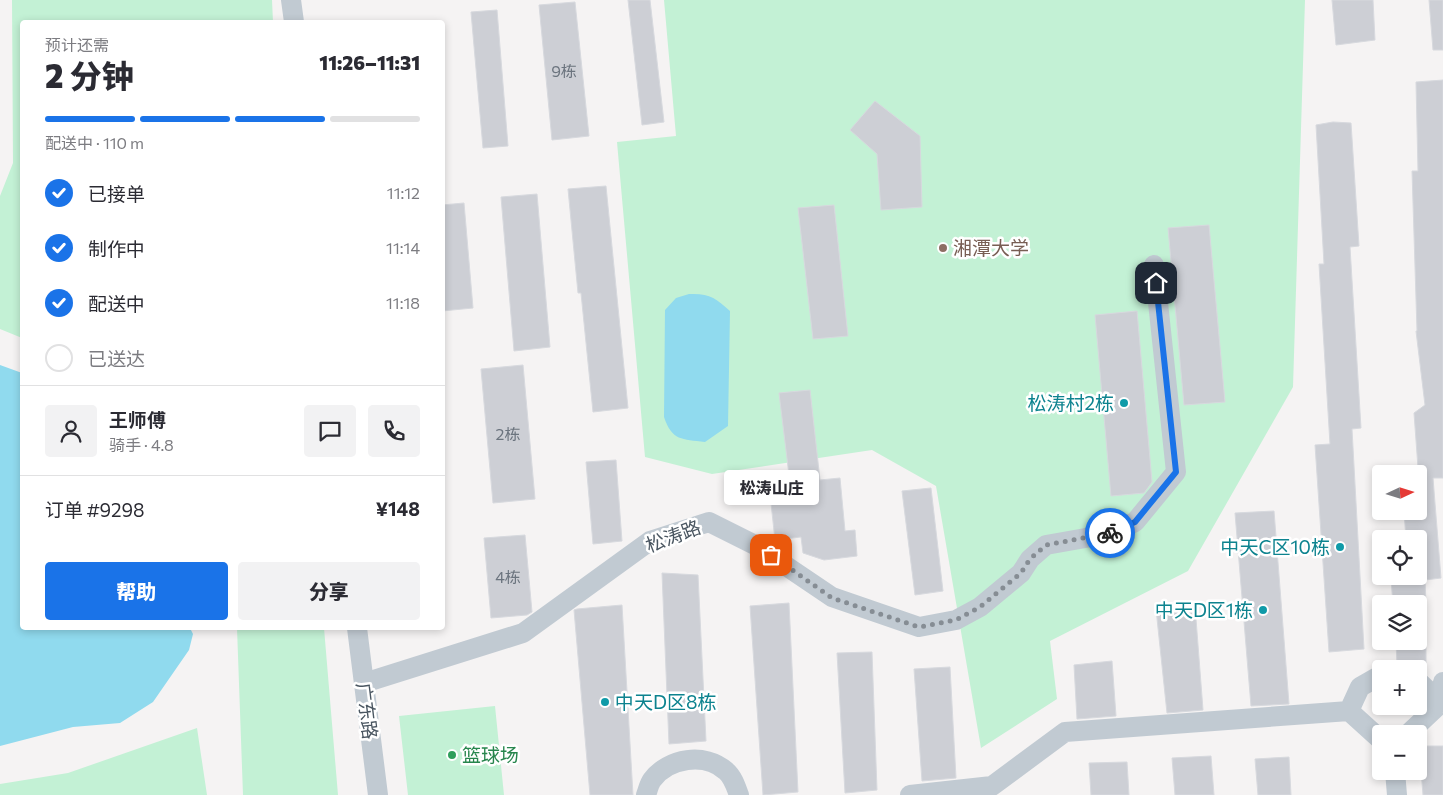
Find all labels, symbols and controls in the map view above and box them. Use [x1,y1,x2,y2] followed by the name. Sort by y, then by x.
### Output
[45,35,109,54] text: 预计还需
[319,51,420,74] text: 11:26–11:31
[45,55,134,95] text: 2 分钟
[551,61,577,80] house number: 9栋
[45,133,144,152] text: 配送中 · 110 m
[45,179,73,207] icon: check
[88,182,145,205] text: 已接单
[387,183,420,202] text: 11:12
[45,234,73,262] icon: check
[953,236,1029,259] place label: 湘潭大学
[88,237,145,260] text: 制作中
[386,238,420,257] text: 11:14
[937,242,949,254] marker: 湘潭大学
[1135,262,1177,304] pin
[1142,269,1170,297] icon: home
[45,289,73,317] icon: check
[88,292,145,315] text: 配送中
[386,293,420,312] text: 11:18
[88,347,145,370] text: 已送达
[1027,391,1114,414] place label: 松涛村2栋
[1118,397,1130,409] marker: 松涛村2栋
[45,405,97,457] button: person
[304,405,356,457] button: chat
[368,405,420,457] button: phone
[109,408,166,431] text: 王师傅
[496,424,520,443] house number: 2栋
[109,435,174,454] text: 骑手 · 4.8
[1372,465,1428,520] north arrow
[1372,465,1427,780] map controls
[724,470,818,505] callout: 松涛山庄
[739,478,804,497] text: 松涛山庄
[376,497,420,520] text: ¥148
[45,498,145,521] text: 订单 #9298
[1085,508,1135,558] courier
[642,515,704,556] street label: 松涛路
[1096,519,1124,547] icon: bike
[1372,530,1427,585] button: locate
[750,534,792,576] pin
[1220,535,1330,558] place label: 中天C区10栋
[757,541,785,569] icon: bag
[1334,541,1346,553] marker: 中天C区10栋
[45,562,228,620] button: 帮助
[238,562,420,620] button: 分享
[495,567,521,586] house number: 4栋
[1372,595,1427,650] button: layers
[1155,598,1253,621] place label: 中天D区1栋
[1257,604,1269,616] marker: 中天D区1栋
[1372,660,1427,715] button: +
[353,681,382,741] street label: 广东路
[615,690,717,713] place label: 中天D区8栋
[599,696,611,708] marker: 中天D区8栋
[1372,725,1427,780] button: −
[462,743,519,766] place label: 篮球场
[446,749,458,761] marker: 篮球场

